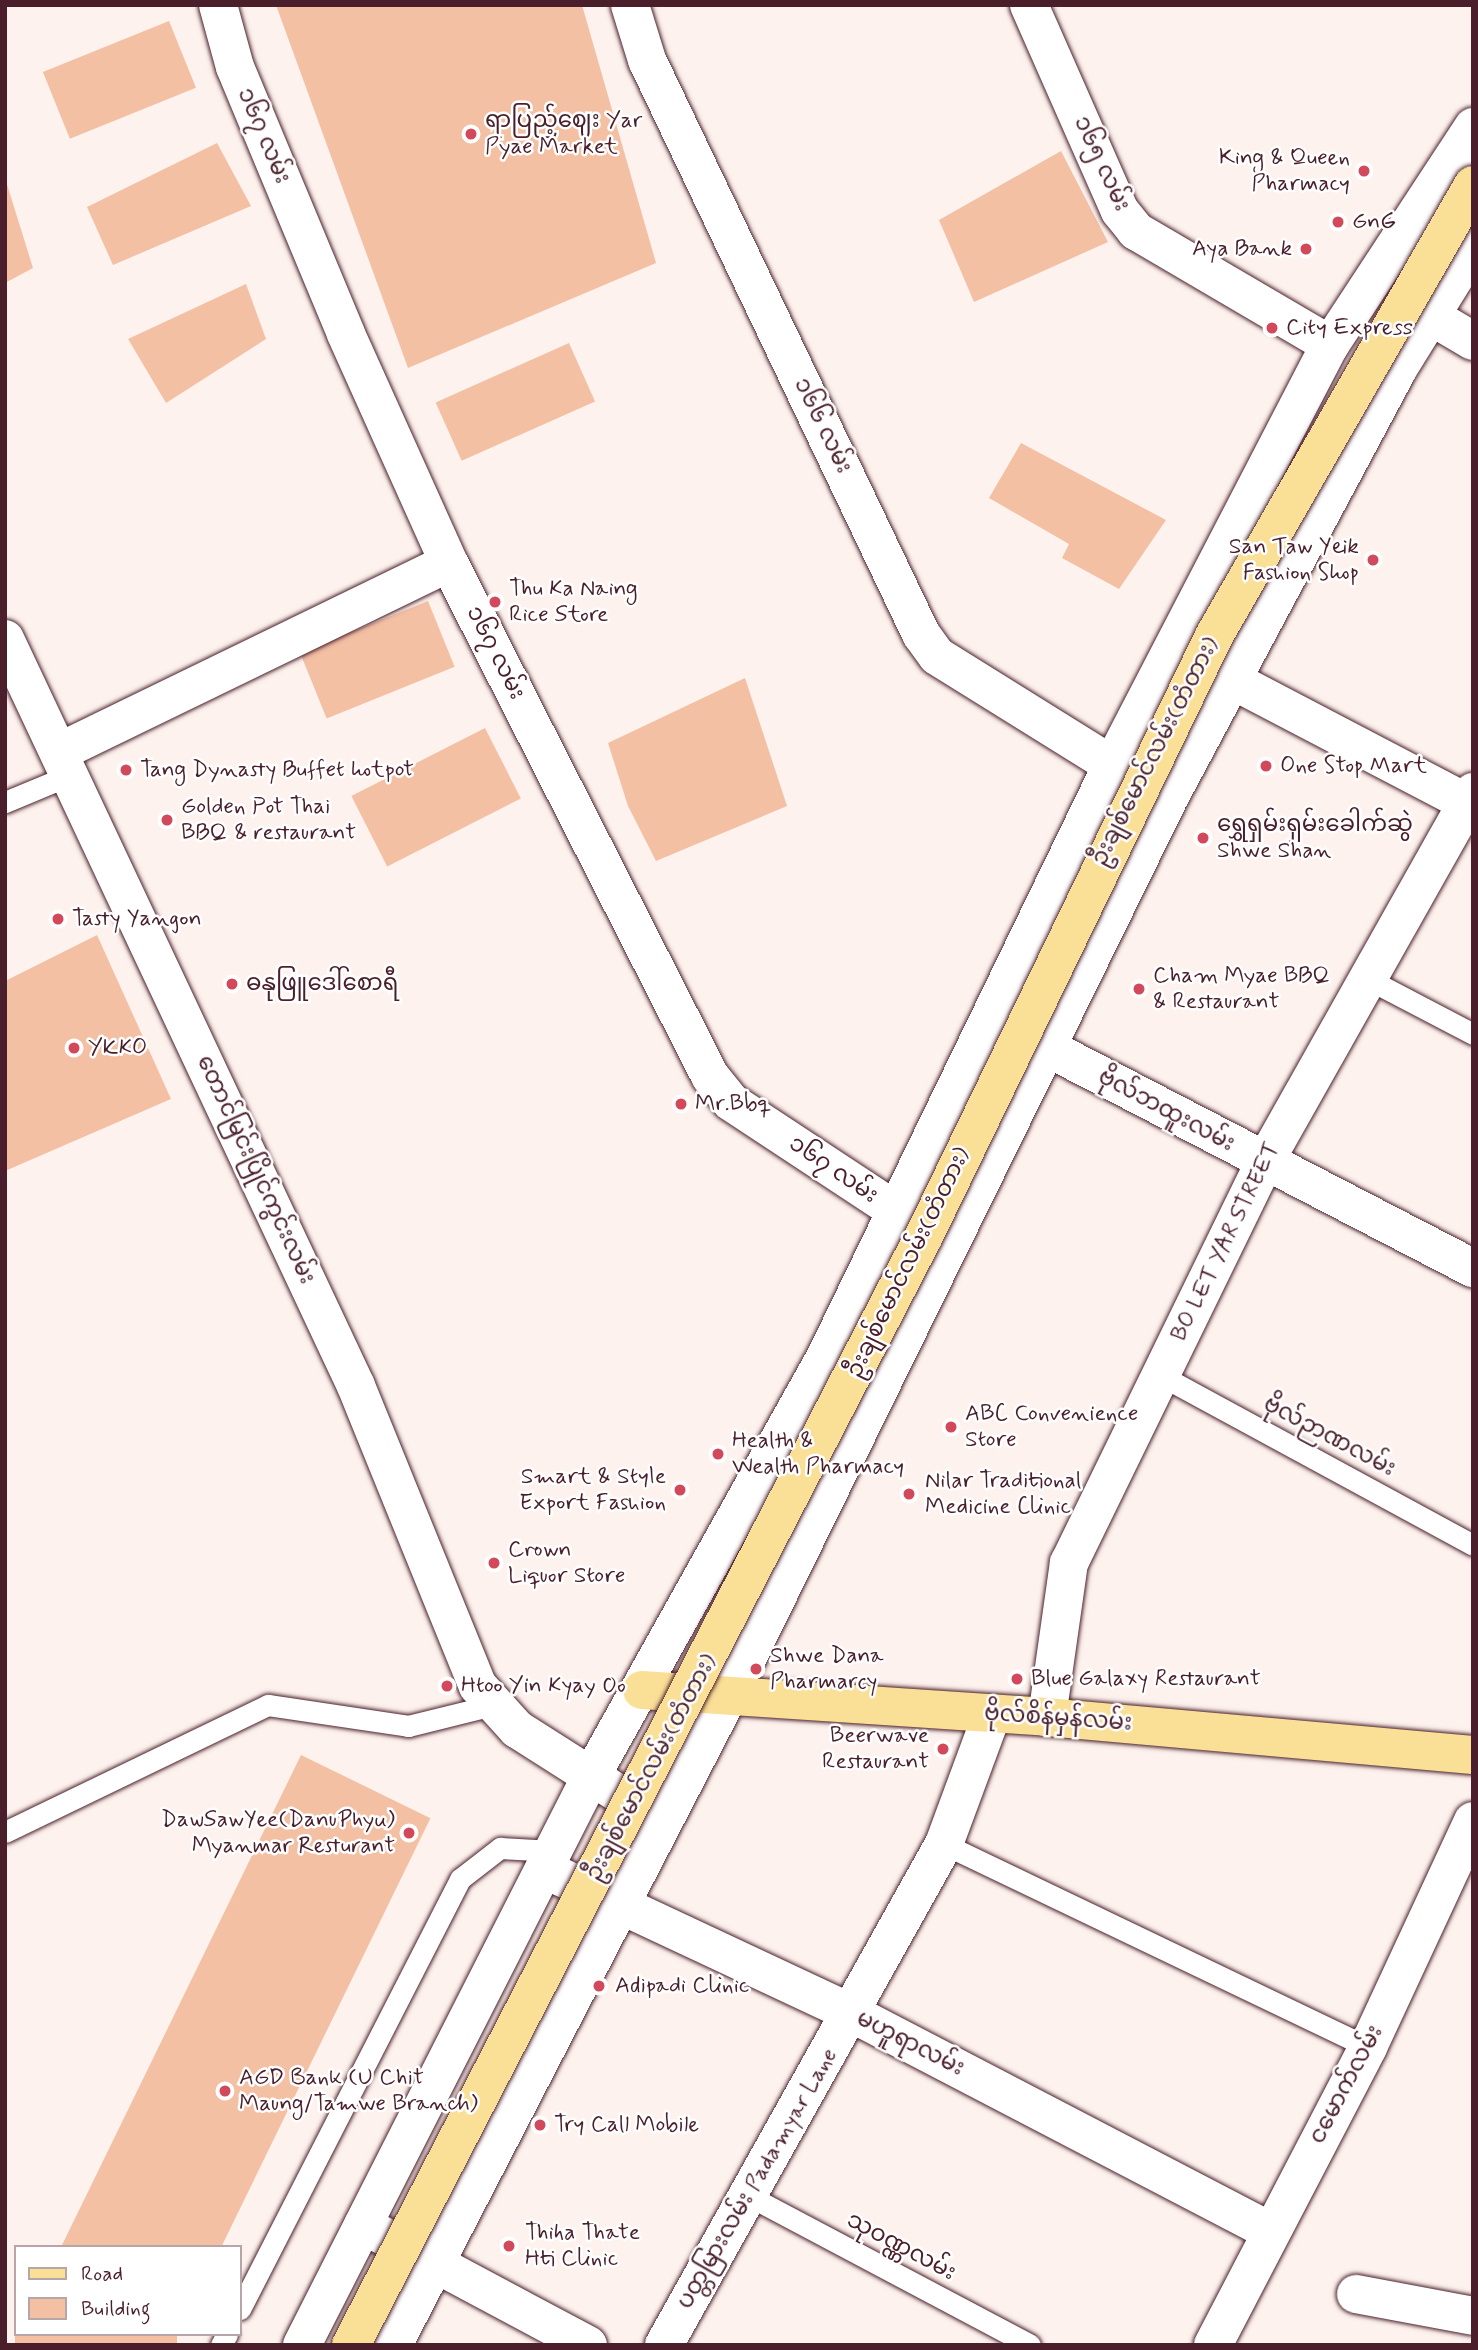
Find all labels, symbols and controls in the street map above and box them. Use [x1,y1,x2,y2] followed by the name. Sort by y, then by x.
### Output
[230,84,296,188] street label: ၁၆၇ လမ်း
[485,107,642,161] place label: ရာပြည့်ဈေး Yar Pyae Market
[1067,112,1135,216] street label: ၁၆၅ လမ်း
[463,126,479,142] marker: ရာပြည့်ဈေး Yar Pyae Market
[1219,144,1350,198] place label: King & Queen Pharmacy
[1356,163,1372,179] marker: King & Queen Pharmacy
[1352,208,1396,236] place label: GnG
[1330,214,1346,230] marker: GnG
[1198,235,1292,263] place label: Aya Bank
[1298,241,1314,257] marker: Aya Bank
[1286,314,1411,342] place label: City Express
[1264,320,1280,336] marker: City Express
[787,374,857,478] street label: ၁၆၆ လမ်း
[1230,533,1359,587] place label: San Taw Yeik Fashion Shop
[1365,552,1381,568] marker: San Taw Yeik Fashion Shop
[509,575,640,629] place label: Thu Ka Naing Rice Store
[487,594,503,610] marker: Thu Ka Naing Rice Store
[460,602,530,704] street label: ၁၆၇ လမ်း
[1086,633,1226,871] street label: ဦးချစ်မောင်လမ်း(တံတား)
[1280,752,1422,780] place label: One Stop Mart
[140,756,420,784] place label: Tang Dynasty Buffet hotpot
[1258,758,1274,774] marker: One Stop Mart
[118,762,134,778] marker: Tang Dynasty Buffet hotpot
[181,793,356,847] place label: Golden Pot Thai BBQ & restaurant
[1217,811,1413,865] place label: ရွှေရှမ်းရှမ်းခေါက်ဆွဲ Shwe Shan
[159,812,175,828] marker: Golden Pot Thai BBQ & restaurant
[1195,830,1211,846] marker: ရွှေရှမ်းရှမ်းခေါက်ဆွဲ Shwe Shan
[72,905,199,933] place label: Tasty Yangon
[50,911,66,927] marker: Tasty Yangon
[1153,962,1331,1016] place label: Cham Myae BBQ & Restaurant
[246,970,398,998] place label: ဓနုဖြူဒေါ်စောရီ
[224,976,240,992] marker: ဓနုဖြူဒေါ်စောရီ
[1131,981,1147,997] marker: Cham Myae BBQ & Restaurant
[88,1034,147,1062] place label: YKKO
[66,1040,82,1056] marker: YKKO
[190,1051,320,1289] street label: တောင်မြင်းပြိုင်ကွင်းလမ်း
[1093,1063,1239,1159] street label: ဗိုလ်ဘထူးလမ်း
[695,1090,771,1118] place label: Mr.Bbq
[673,1096,689,1112] marker: Mr.Bbq
[783,1130,883,1210] street label: ၁၆၇ လမ်း
[1165,1137,1287,1347] street label: BO LET YAR STREET
[841,1143,977,1383] street label: ဦးချစ်မောင်လမ်း(တံတား)
[1258,1391,1400,1483] street label: ဗိုလ်ဉာဏလမ်း
[965,1400,1134,1454] place label: ABC Convenience Store
[943,1419,959,1435] marker: ABC Convenience Store
[732,1427,904,1481] place label: Health & Wealth Pharmacy
[710,1446,726,1462] marker: Health & Wealth Pharmacy
[521,1463,666,1517] place label: Smart & Style Export Fashion
[925,1467,1081,1521] place label: Nilar Traditional Medicine Clinic
[672,1482,688,1498] marker: Smart & Style Export Fashion
[899,1484,919,1504] marker: Nilar Traditional Medicine Clinic
[508,1536,625,1590] place label: Crown Liquor Store
[486,1555,502,1571] marker: Crown Liquor Store
[770,1642,882,1696] place label: Shwe Dana Pharmarcy
[580,1650,724,1886] street label: ဦးချစ်မောင်လမ်း(တံတား)
[748,1661,764,1677] marker: Shwe Dana Pharmarcy
[1031,1665,1258,1693] place label: Blue Galaxy Restaurant
[1009,1671,1025,1687] marker: Blue Galaxy Restaurant
[461,1672,629,1700] place label: Htoo Yin Kyay Oo
[439,1678,455,1694] marker: Htoo Yin Kyay Oo
[983,1700,1133,1738] street label: ဗိုလ်စိန်မှန်လမ်း
[822,1722,929,1776] place label: Beerwave Restaurant
[935,1741,951,1757] marker: Beerwave Restaurant
[161,1806,395,1860] place label: DawSawYee(DanuPhyu) Myanmar Resturant
[401,1825,417,1841] marker: DawSawYee(DanuPhyu) Myanmar Resturant
[615,1972,749,2000] place label: Adipadi Clinic
[589,1976,609,1996] marker: Adipadi Clinic
[852,2005,968,2083] street label: မဟူရာလမ်း
[1304,2021,1390,2149] street label: ငမောက်လမ်း
[671,2043,845,2315] street label: ပတ္တမြားလမ်း Padamyar Lane
[239,2064,477,2118] place label: AGD Bank (U Chit Maung/Tamwe Branch)
[217,2083,233,2099] marker: AGD Bank (U Chit Maung/Tamwe Branch)
[554,2111,699,2139] place label: Try Call Mobile
[532,2117,548,2133] marker: Try Call Mobile
[842,2207,960,2287] street label: သုဝဏ္ဏလမ်း
[525,2219,637,2273] place label: Thiha Thate Hti Clinic
[499,2236,519,2256] marker: Thiha Thate Hti Clinic
[14,2245,242,2336] legend
[81,2260,123,2288] text: Road
[81,2295,151,2323] text: Building

